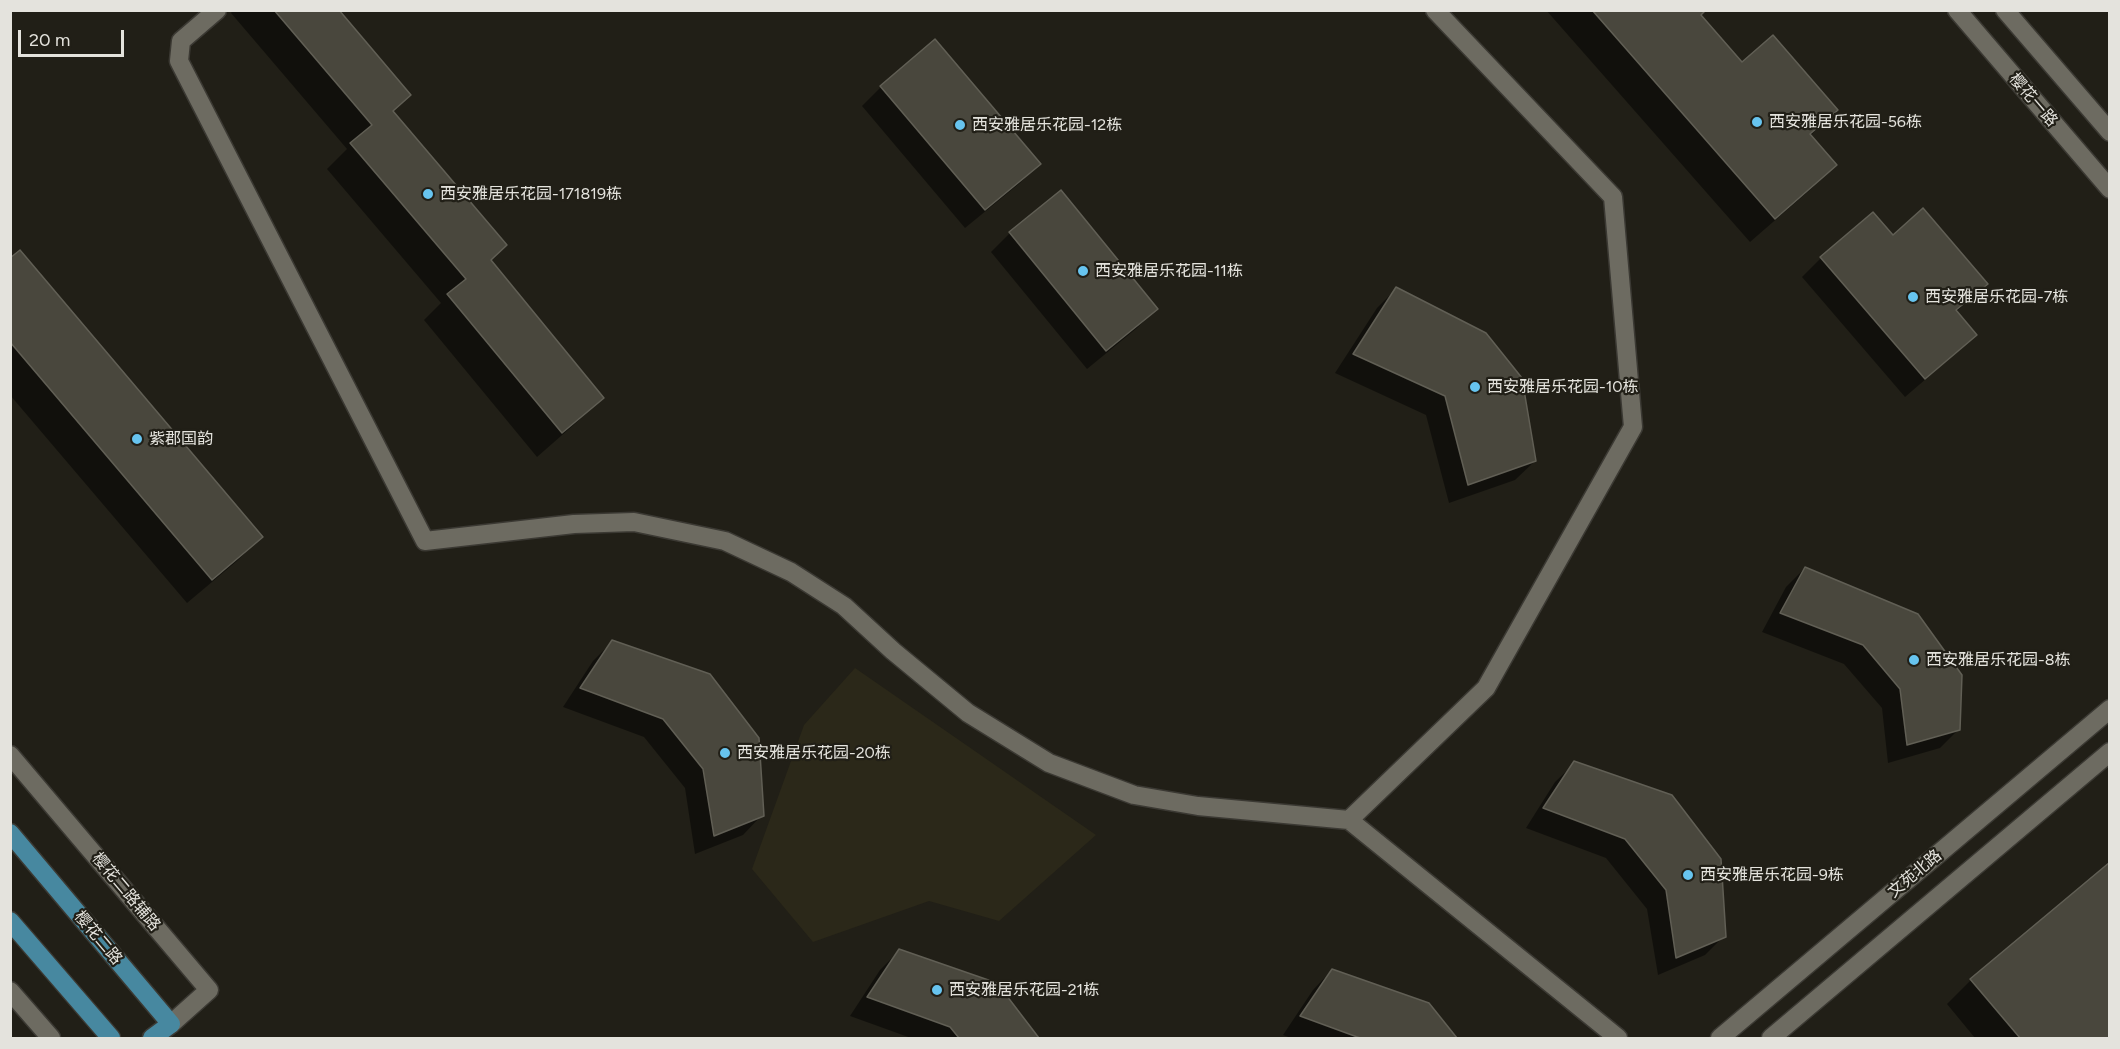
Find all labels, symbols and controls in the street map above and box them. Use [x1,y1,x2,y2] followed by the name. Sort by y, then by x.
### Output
[21,18,128,56] scale bar
[29,29,70,51] text: 20 m
[2005,70,2061,130] street label: 樱花一路
[1769,112,1922,132] place label: 西安雅居乐花园-56栋
[972,115,1122,135] place label: 西安雅居乐花园-12栋
[1750,115,1764,129] marker: 西安雅居乐花园-56栋
[953,118,967,132] marker: 西安雅居乐花园-12栋
[440,184,622,204] place label: 西安雅居乐花园-171819栋
[421,187,435,201] marker: 西安雅居乐花园-171819栋
[1095,261,1243,281] place label: 西安雅居乐花园-11栋
[1076,264,1090,278] marker: 西安雅居乐花园-11栋
[1925,287,2068,307] place label: 西安雅居乐花园-7栋
[1906,290,1920,304] marker: 西安雅居乐花园-7栋
[1487,377,1639,397] place label: 西安雅居乐花园-10栋
[1468,380,1482,394] marker: 西安雅居乐花园-10栋
[149,429,213,449] place label: 紫郡国韵
[130,432,144,446] marker: 紫郡国韵
[1926,650,2070,670] place label: 西安雅居乐花园-8栋
[1907,653,1921,667] marker: 西安雅居乐花园-8栋
[737,743,891,763] place label: 西安雅居乐花园-20栋
[718,746,732,760] marker: 西安雅居乐花园-20栋
[1884,846,1946,902] street label: 文苑北路
[88,849,164,935] street label: 樱花二路辅路
[1700,865,1844,885] place label: 西安雅居乐花园-9栋
[1681,868,1695,882] marker: 西安雅居乐花园-9栋
[70,907,126,969] street label: 樱花二路
[949,980,1099,1000] place label: 西安雅居乐花园-21栋
[930,983,944,997] marker: 西安雅居乐花园-21栋

